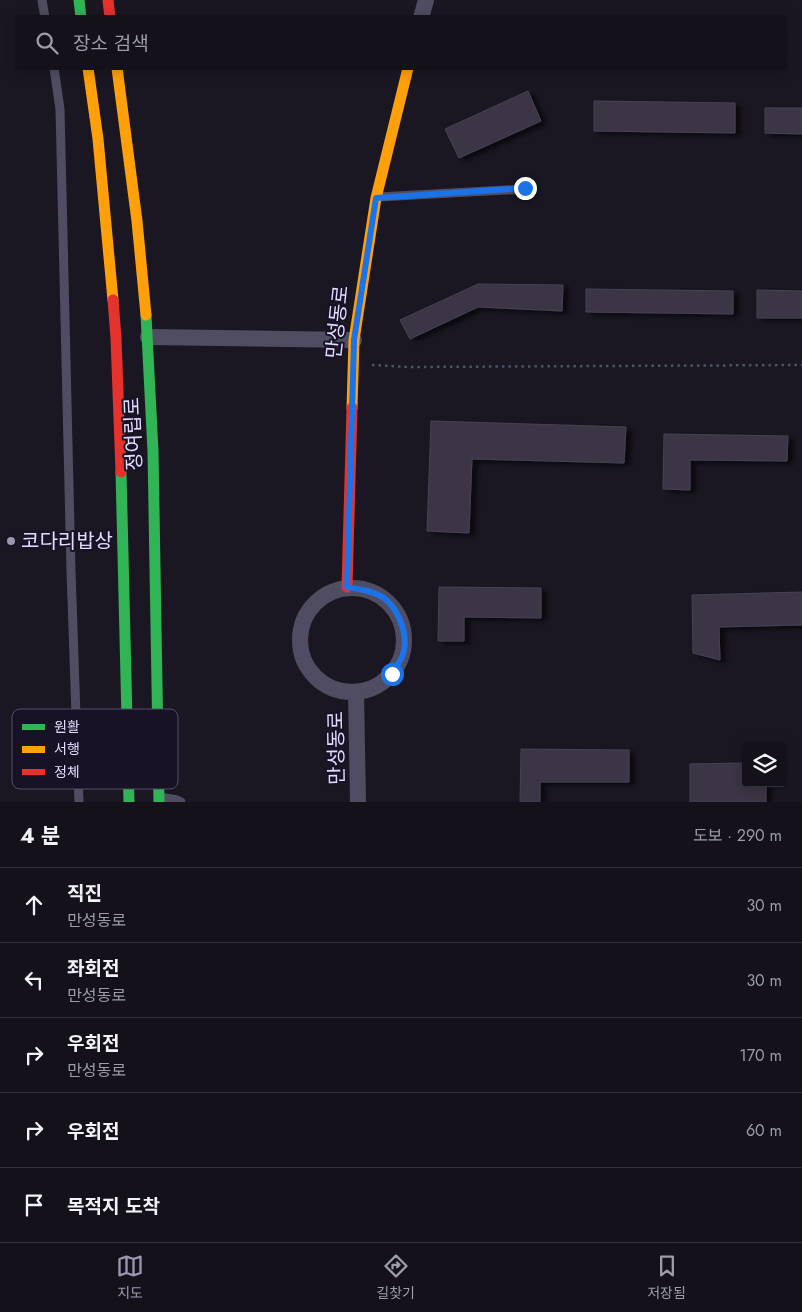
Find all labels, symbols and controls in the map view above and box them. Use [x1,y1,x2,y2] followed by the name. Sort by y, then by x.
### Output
[15,15,787,70] search box
[33,29,61,57] icon: search
[73,30,149,57] text: 장소 검색
[514,177,537,200] route end
[319,284,356,360] street label: 만성동로
[118,397,149,471] street label: 정여립로
[21,527,113,556] place label: 코다리밥상
[5,535,17,547] marker: 코다리밥상
[381,663,404,686] route start
[12,709,178,789] legend
[321,711,352,785] street label: 만성동로
[54,717,80,737] text: 원활
[54,739,80,759] text: 서행
[742,742,787,787] map controls
[742,742,787,787] button: layers
[54,762,80,782] text: 정체
[20,821,60,851] text: 4 분
[693,824,782,847] text: 도보 · 290 m
[67,880,102,907] text: 직진
[20,891,48,919] icon: ahead
[746,894,782,917] text: 30 m
[67,909,126,932] text: 만성동로
[67,955,119,982] text: 좌회전
[20,966,48,994] icon: left
[746,969,782,992] text: 30 m
[67,984,126,1007] text: 만성동로
[67,1030,119,1057] text: 우회전
[20,1041,48,1069] icon: right
[740,1044,782,1067] text: 170 m
[67,1059,126,1082] text: 만성동로
[20,1116,48,1144] icon: right
[67,1118,119,1145] text: 우회전
[746,1119,782,1142] text: 60 m
[20,1191,48,1219] icon: arrive
[67,1193,160,1220] text: 목적지 도착
[116,1252,144,1303] tab: 지도
[376,1252,415,1303] tab: 길찾기
[647,1252,686,1303] tab: 저장됨

